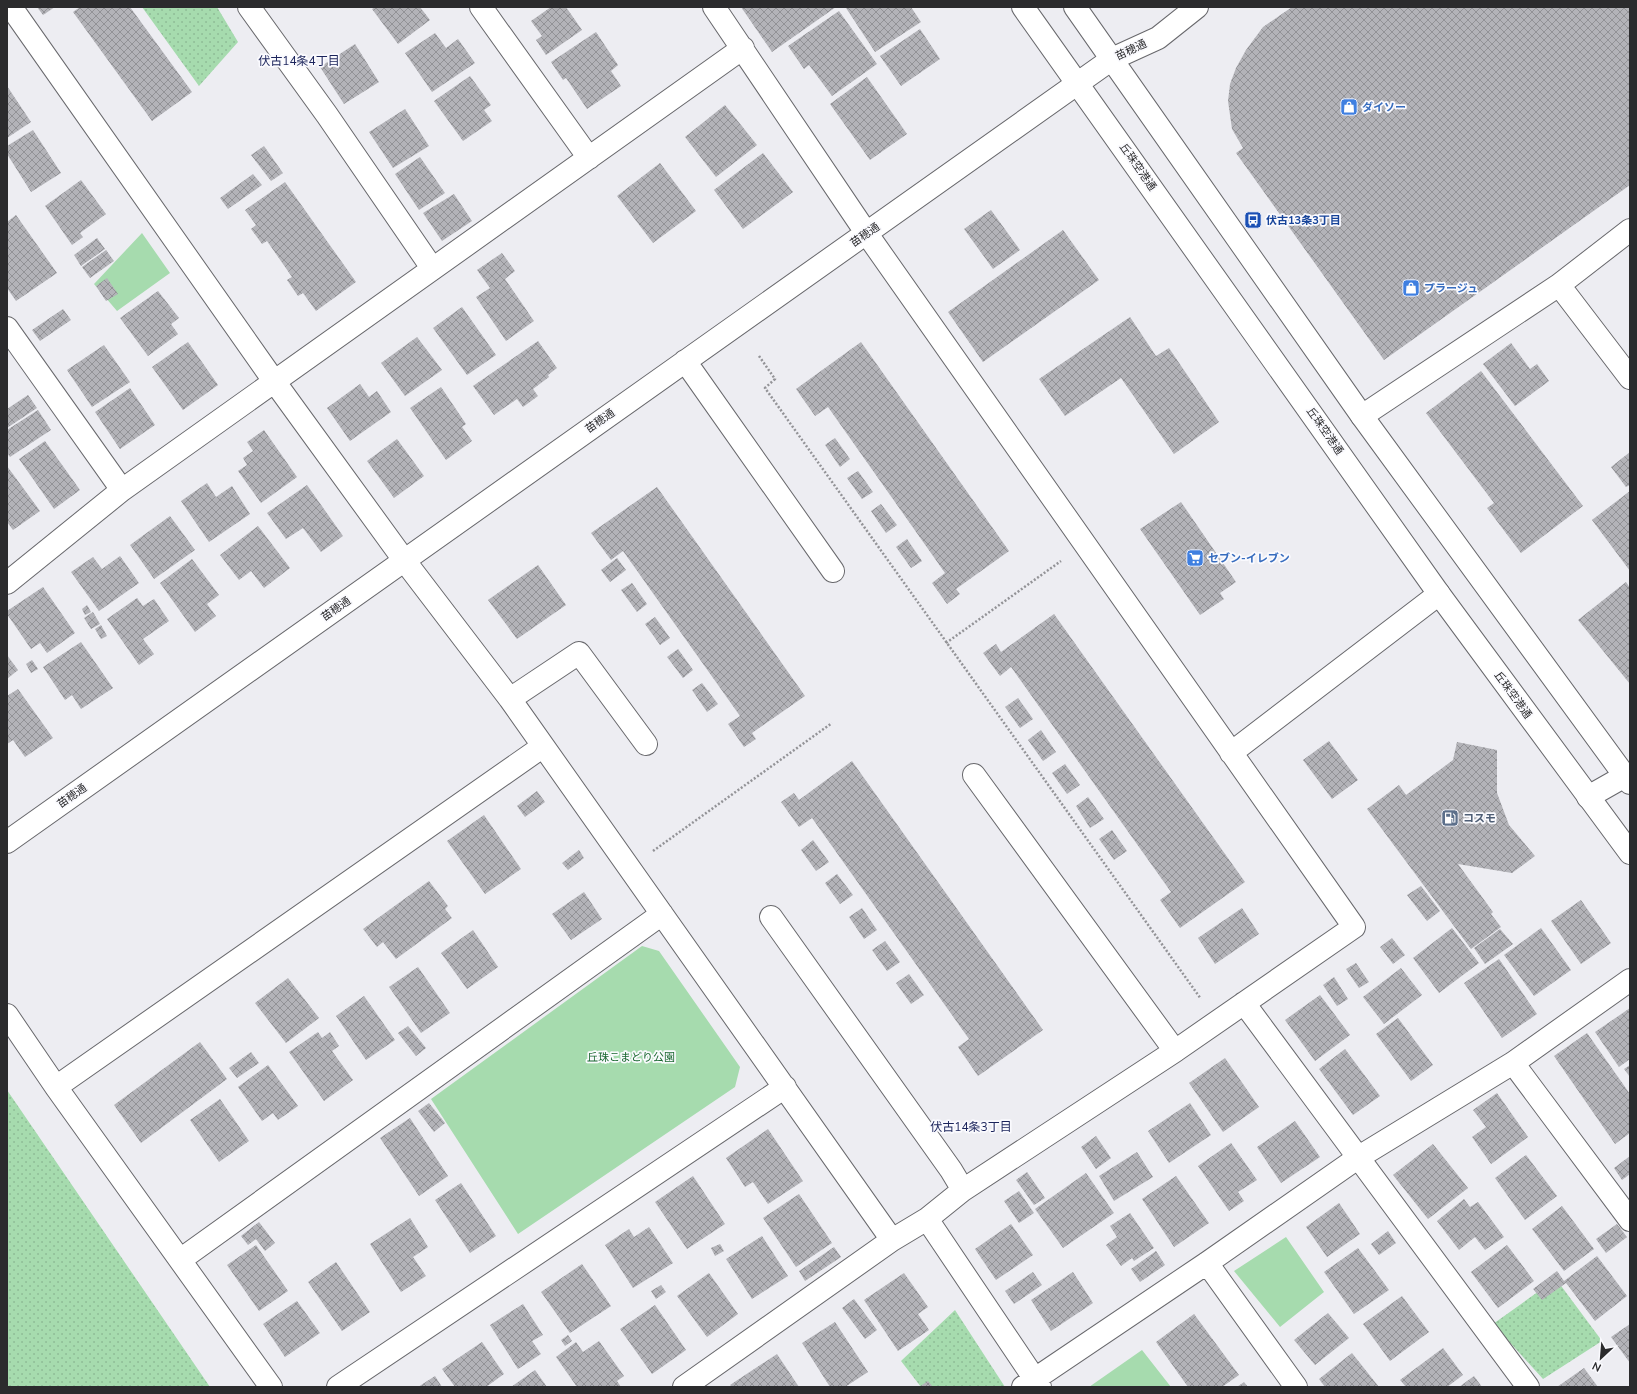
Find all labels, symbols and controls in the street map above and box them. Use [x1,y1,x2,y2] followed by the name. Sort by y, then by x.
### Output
[1113,36,1149,64] street label: 苗穂通
[258,53,340,69] district label: 伏古14条4丁目
[1339,97,1359,117] shop icon: ダイソー
[1362,100,1406,115] place label: ダイソー
[1116,140,1160,194] street label: 丘珠空港通
[1243,210,1263,230] bus stop icon: 伏古13条3丁目
[1266,213,1341,228] place label: 伏古13条3丁目
[847,219,883,251] street label: 苗穂通
[1401,278,1421,298] shop icon: プラージュ
[1424,281,1478,296] place label: プラージュ
[1303,404,1347,458] street label: 丘珠空港通
[582,405,618,437] street label: 苗穂通
[1185,548,1205,568] supermarket icon: セブン-イレブン
[1208,551,1290,566] place label: セブン-イレブン
[318,593,354,625] street label: 苗穂通
[1491,668,1535,722] street label: 丘珠空港通
[54,780,90,812] street label: 苗穂通
[1440,808,1460,828] fuel station icon: コスモ
[1463,811,1496,826] place label: コスモ
[587,1050,675,1065] park label: 丘珠こまどり公園
[930,1119,1012,1135] district label: 伏古14条3丁目
[1581,1338,1621,1378] north arrow
[1590,1358,1604,1375] text: N

